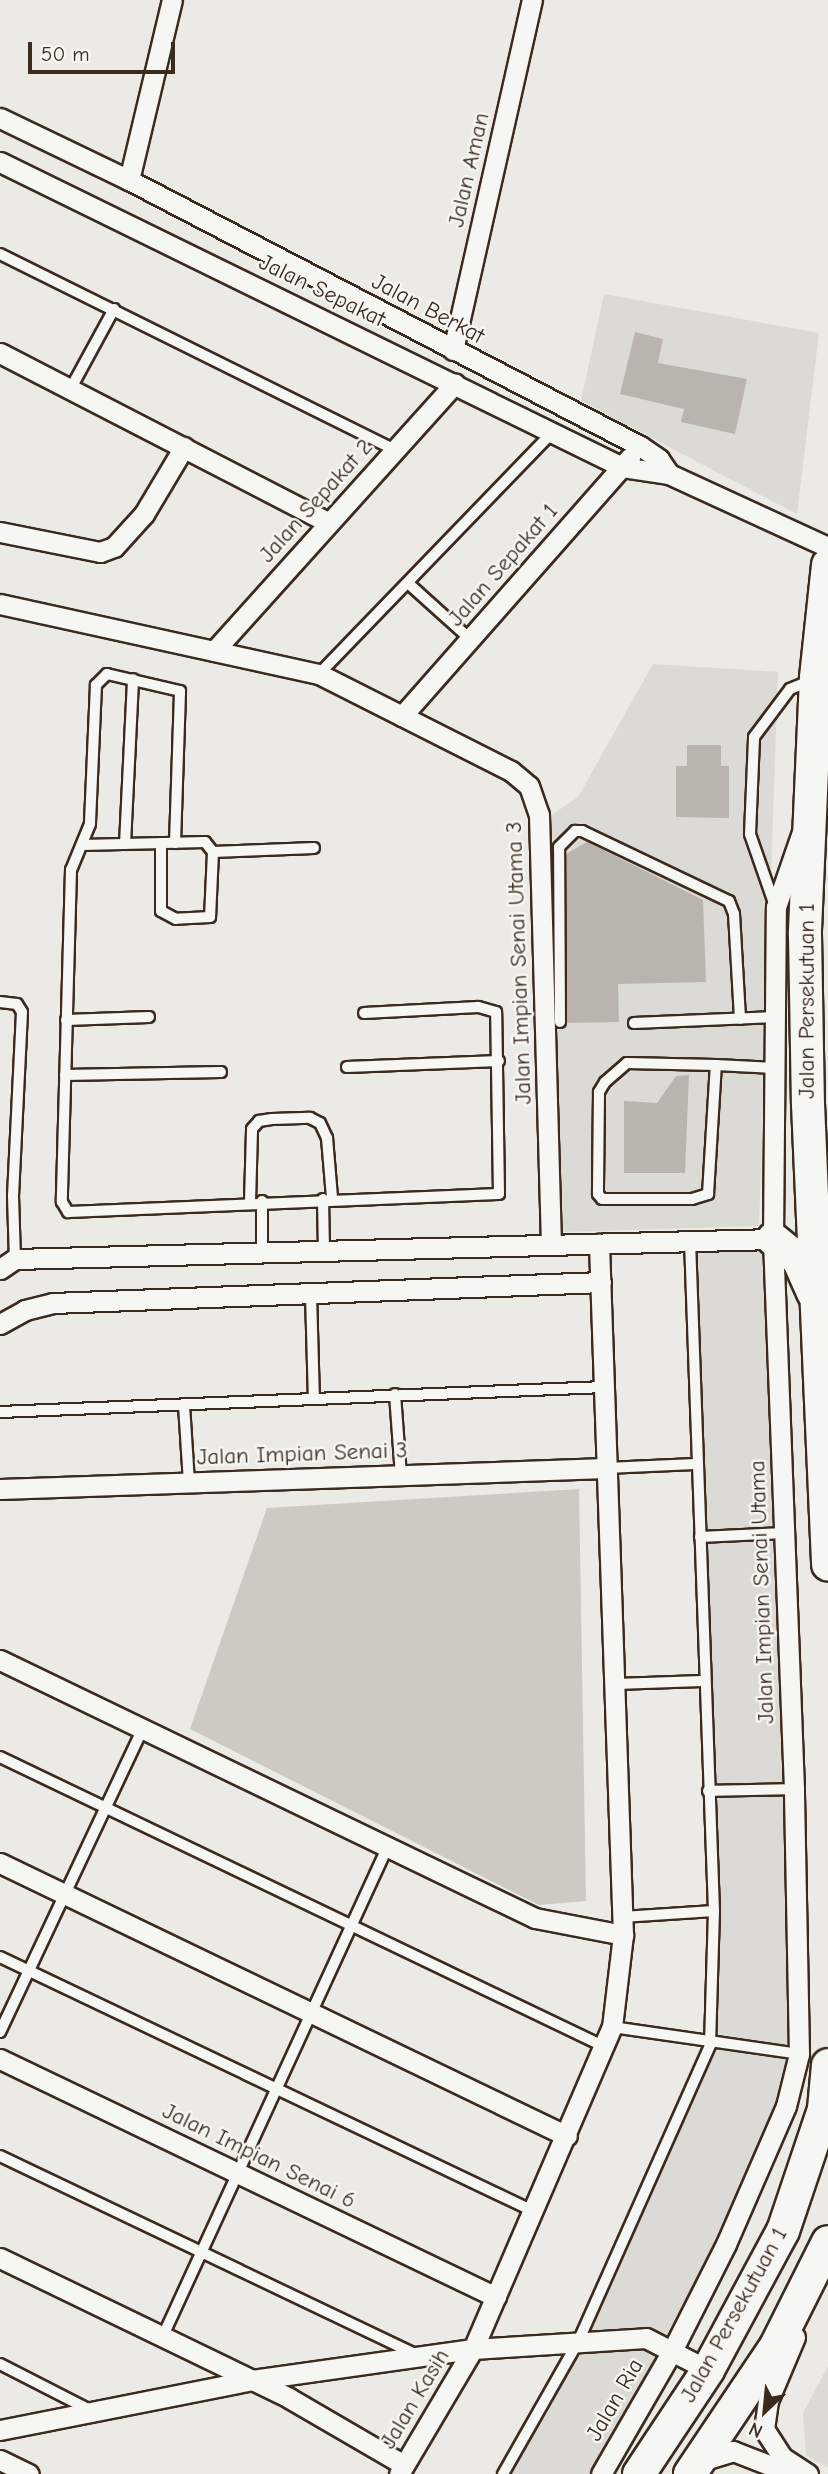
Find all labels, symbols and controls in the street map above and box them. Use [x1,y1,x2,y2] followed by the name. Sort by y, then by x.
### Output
[32,28,178,72] scale bar
[41,42,90,66] text: 50 m
[442,110,496,230] street label: Jalan Aman
[254,249,390,333] street label: Jalan Sepakat
[367,268,489,350] street label: Jalan Berkat
[253,434,379,568] street label: Jalan Sepakat 2
[442,498,564,632] street label: Jalan Sepakat 1
[500,821,538,1105] street label: Jalan Impian Senai Utama 3
[793,903,821,1099] street label: Jalan Persekutuan 1
[196,1437,408,1471] street label: Jalan Impian Senai 3
[744,1460,780,1724] street label: Jalan Impian Senai Utama
[158,2097,360,2215] street label: Jalan Impian Senai 6
[674,2223,794,2407] street label: Jalan Persekutuan 1
[374,2344,456,2454] street label: Jalan Kasih
[580,2354,650,2446] street label: Jalan Ria
[730,2376,800,2446] north arrow
[745,2417,766,2442] text: N

